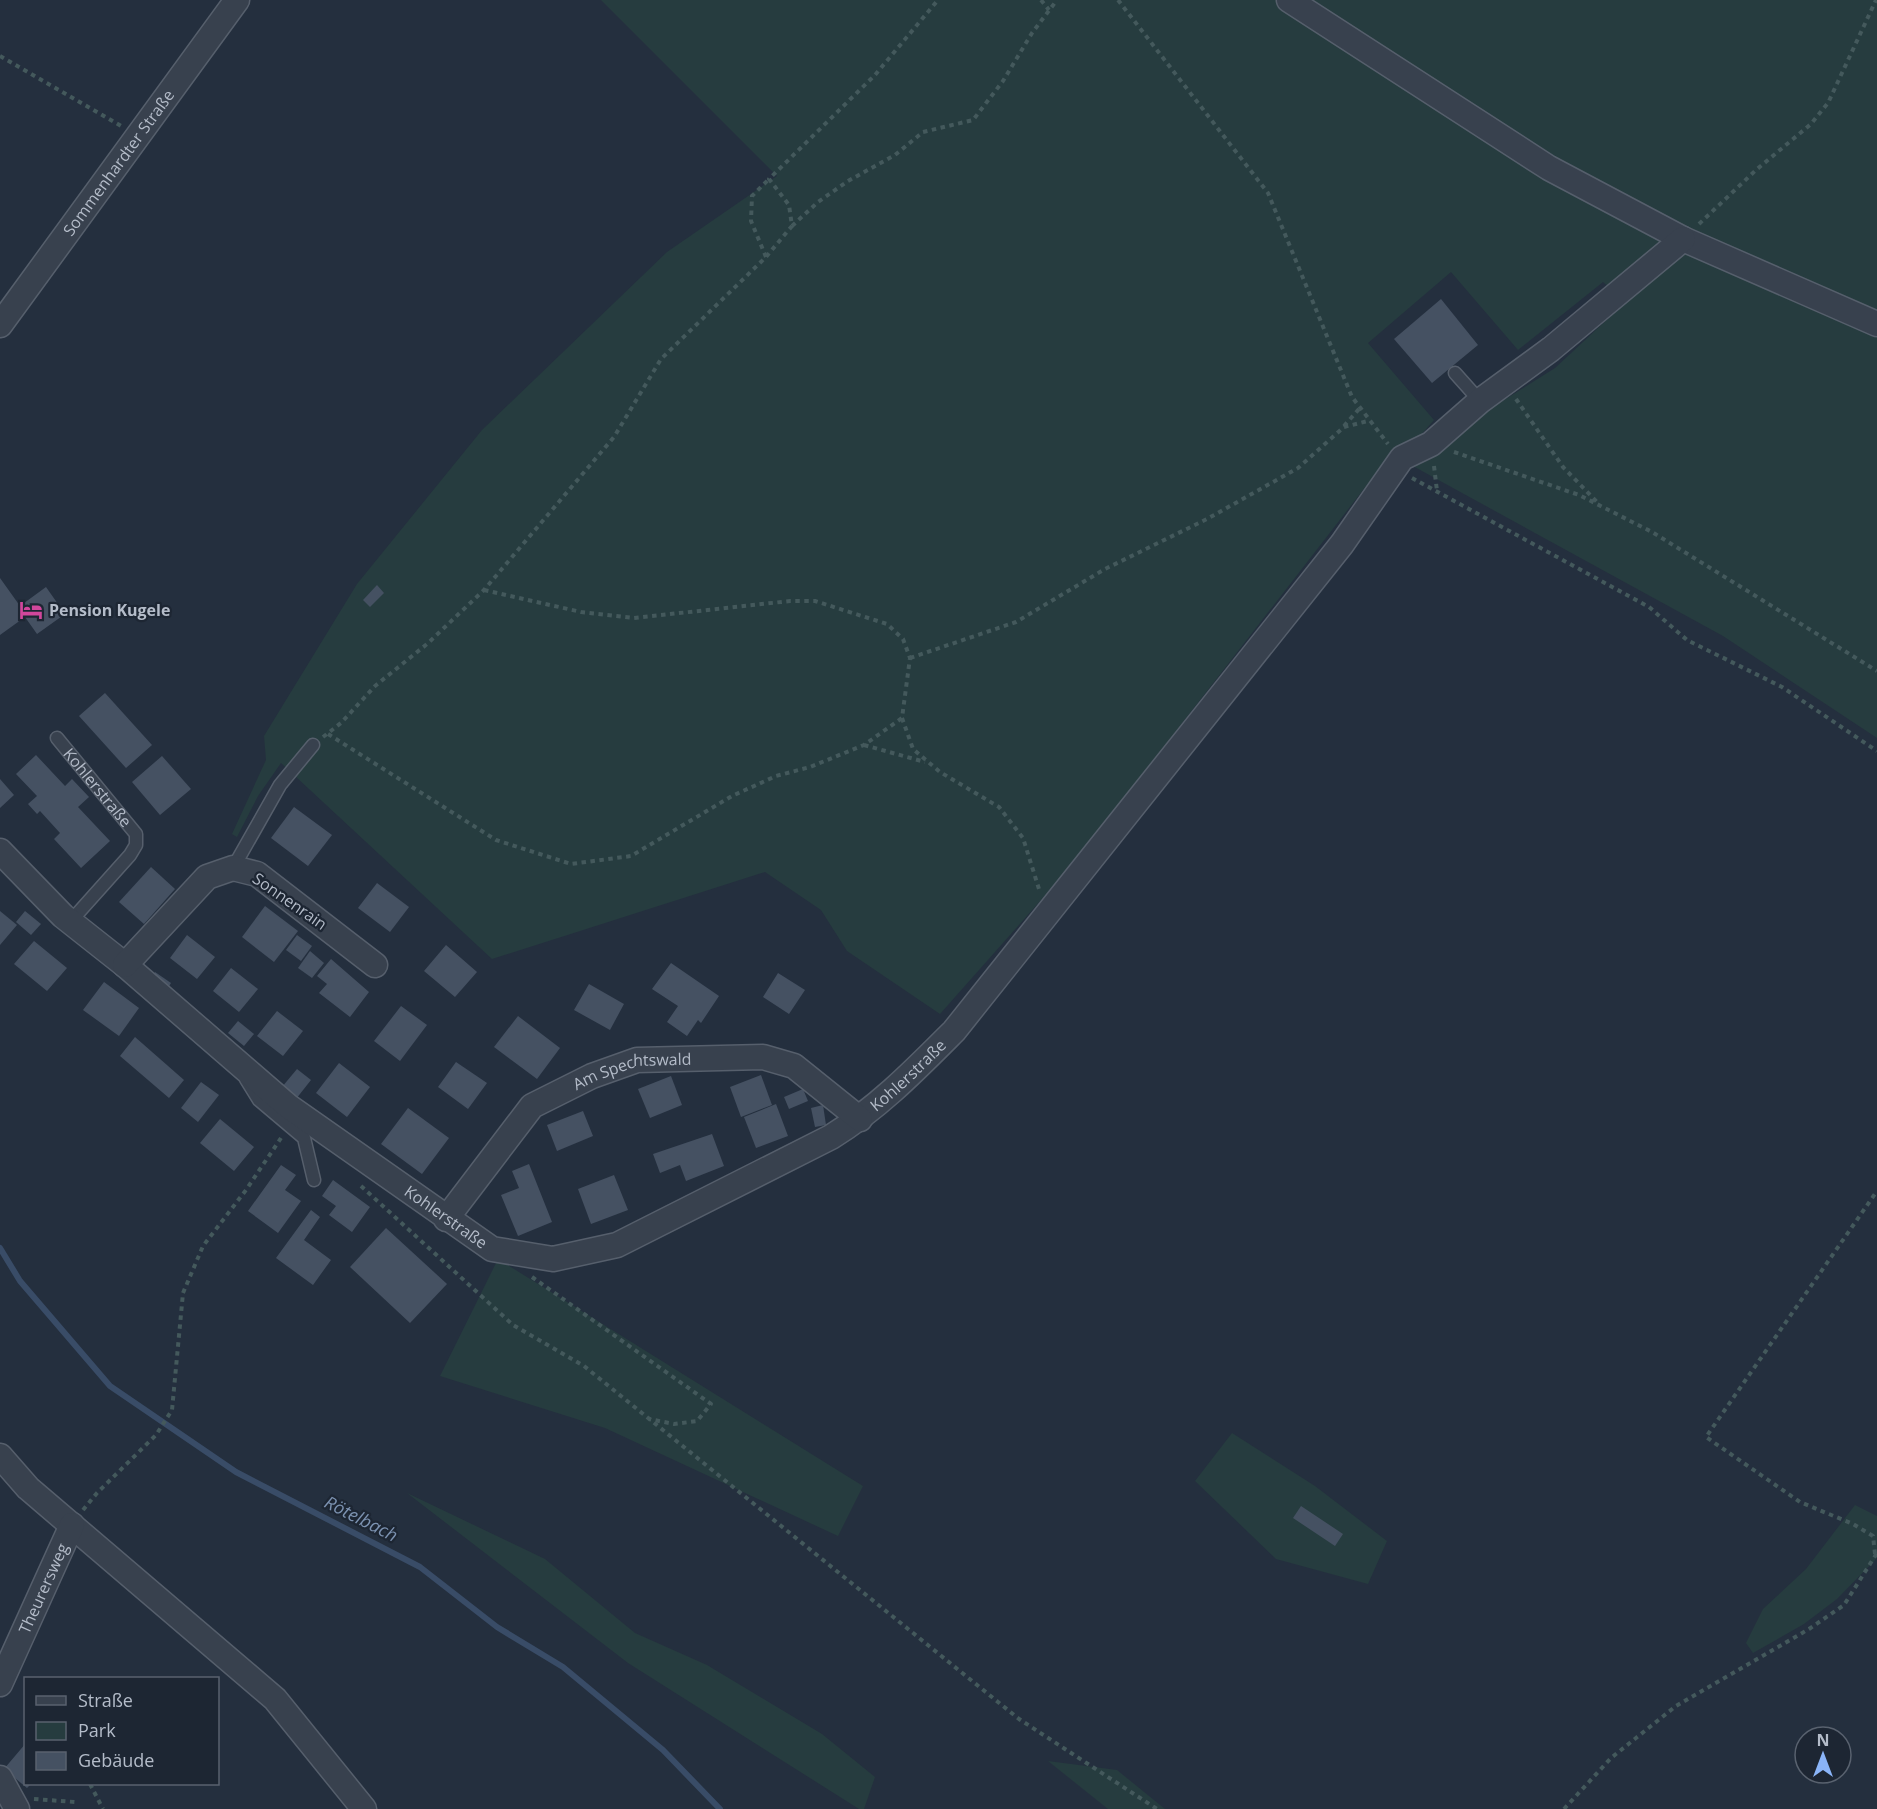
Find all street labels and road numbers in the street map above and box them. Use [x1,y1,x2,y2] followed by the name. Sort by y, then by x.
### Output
[58,85,179,240] street label: Sommenhardter Straße
[59,743,137,832] street label: Kohlerstraße
[248,867,332,935] street label: Sonnenrain
[865,1034,951,1116] street label: Kohlerstraße
[569,1048,692,1095] street label: Am Spechtswald
[400,1180,492,1253] street label: Kohlerstraße
[13,1539,74,1637] street label: Theurersweg

